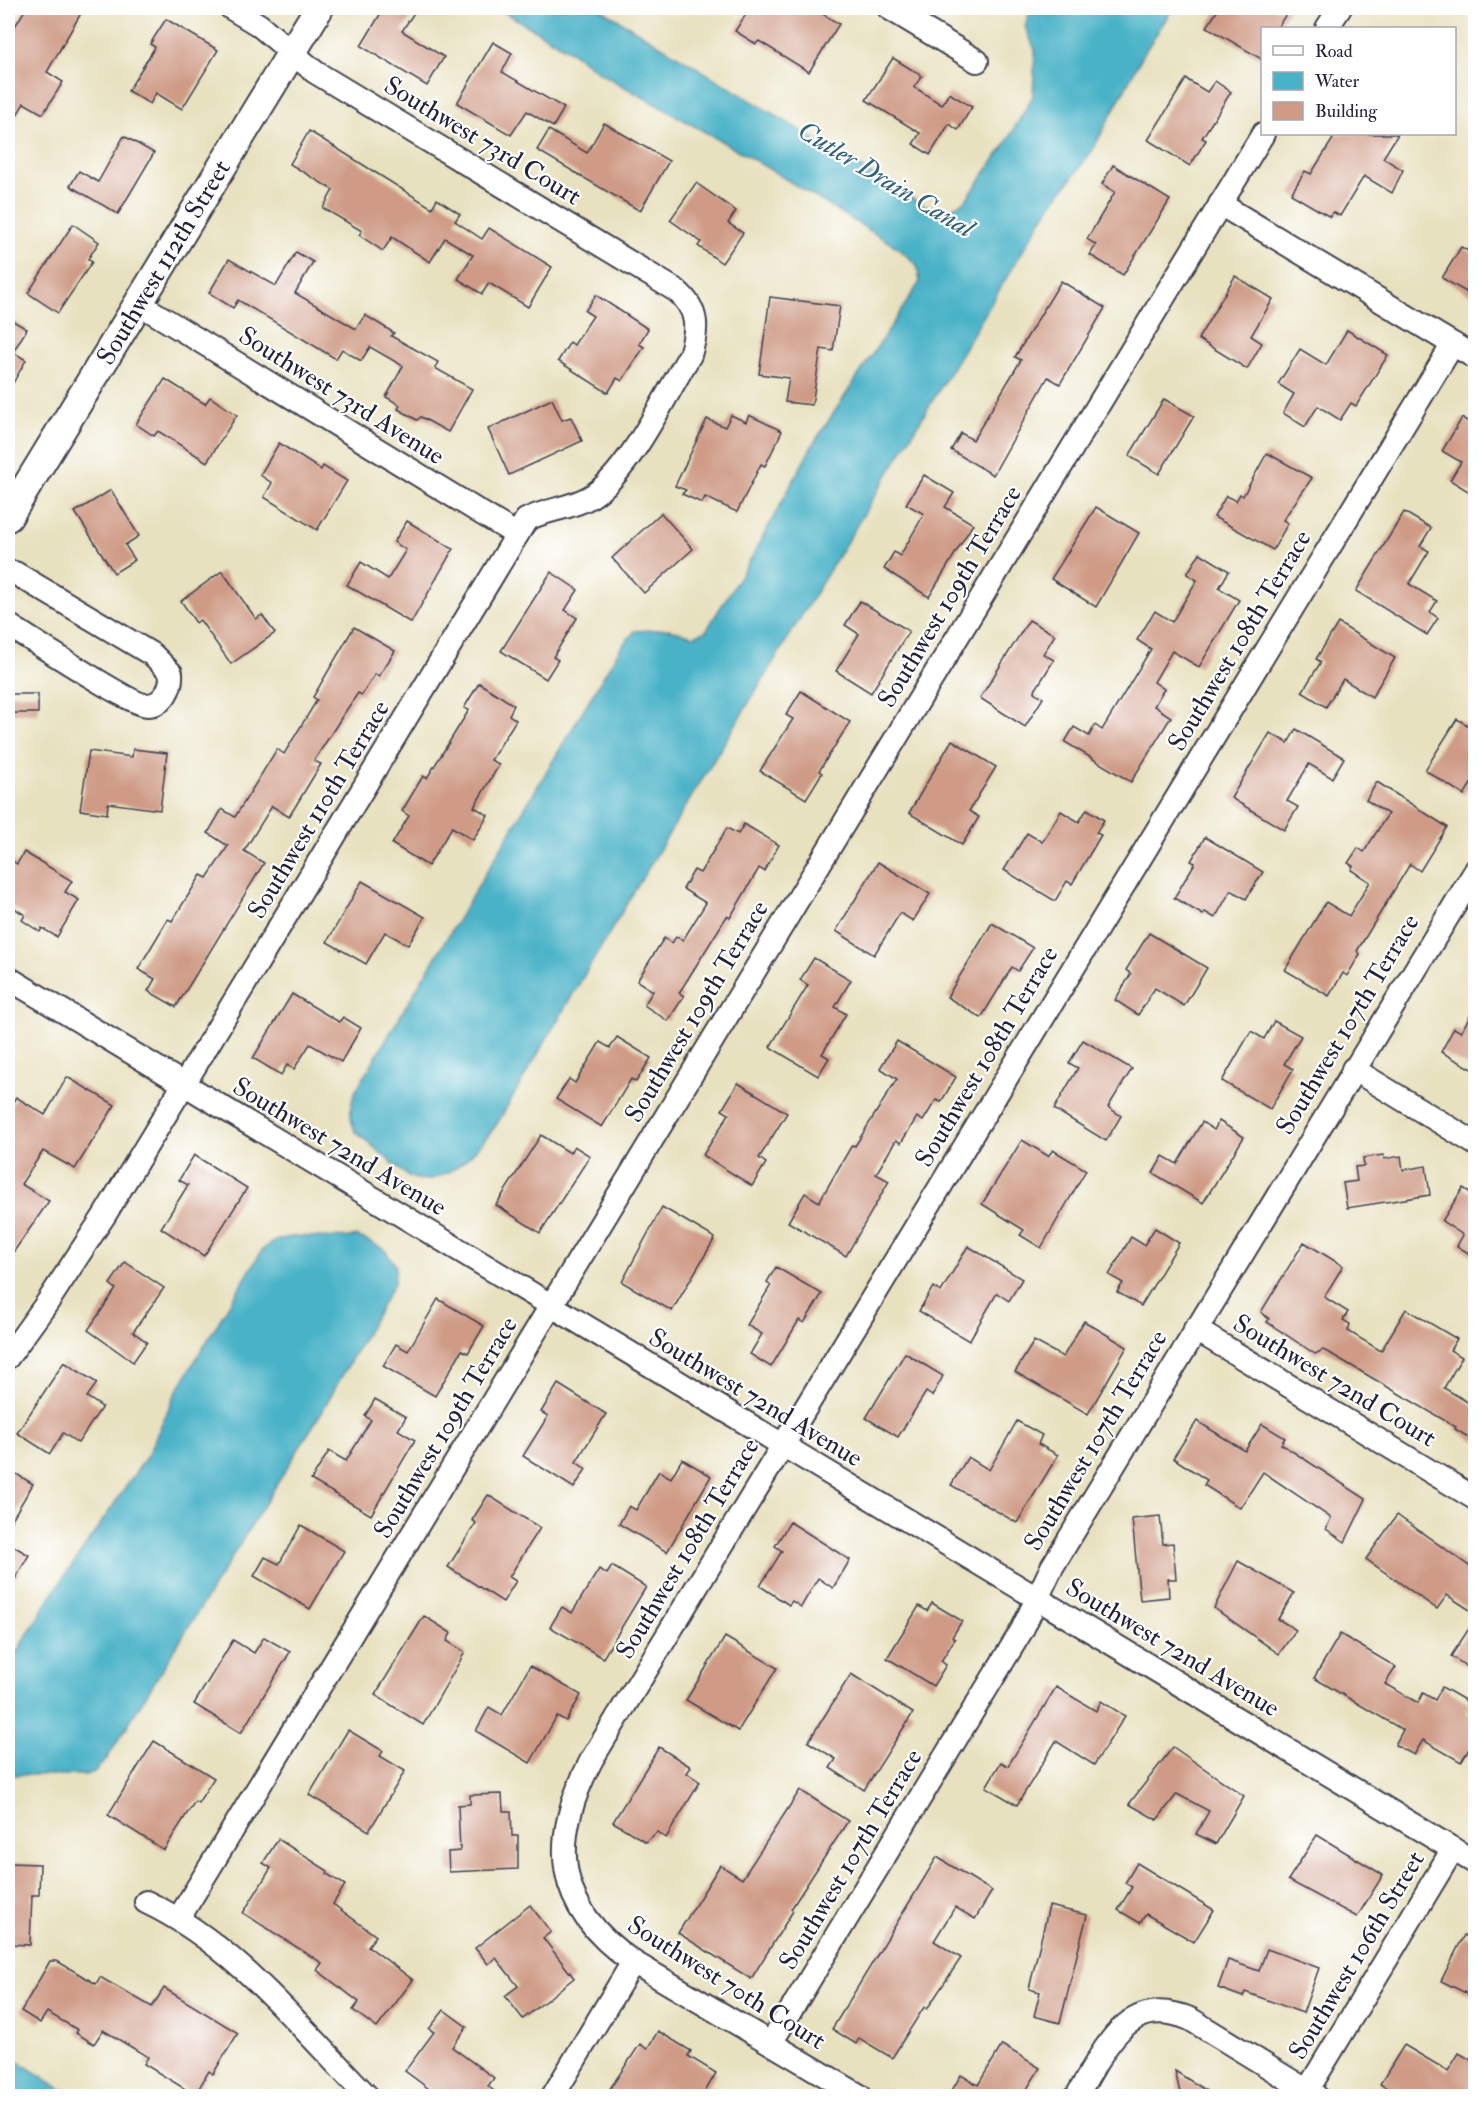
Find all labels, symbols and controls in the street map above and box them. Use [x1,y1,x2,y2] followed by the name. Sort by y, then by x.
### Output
[1261,27,1456,135] legend
[1315,40,1353,63] text: Road
[378,69,587,212] street label: Southwest 73rd Court
[1314,70,1359,93] text: Water
[1315,100,1378,123] text: Building
[792,114,982,246] water label: Cutler Drain Canal
[90,154,238,371] street label: Southwest 112th Street
[233,320,450,472] street label: Southwest 73rd Avenue
[871,480,1029,713] street label: Southwest 109th Terrace
[1161,524,1319,757] street label: Southwest 108th Terrace
[241,694,397,925] street label: Southwest 110th Terrace
[618,895,776,1128] street label: Southwest 109th Terrace
[1269,908,1426,1141] street label: Southwest 107th Terrace
[908,940,1066,1173] street label: Southwest 108th Terrace
[227,1070,452,1223] street label: Southwest 72nd Avenue
[1227,1308,1442,1454] street label: Southwest 72nd Court
[367,1311,525,1544] street label: Southwest 109th Terrace
[643,1321,868,1474] street label: Southwest 72nd Avenue
[1017,1324,1174,1557] street label: Southwest 107th Terrace
[609,1432,767,1665] street label: Southwest 108th Terrace
[1060,1571,1285,1724] street label: Southwest 72nd Avenue
[772,1743,929,1976] street label: Southwest 107th Terrace
[1282,1846,1432,2065] street label: Southwest 106th Street
[622,1909,831,2057] street label: Southwest 70th Court

